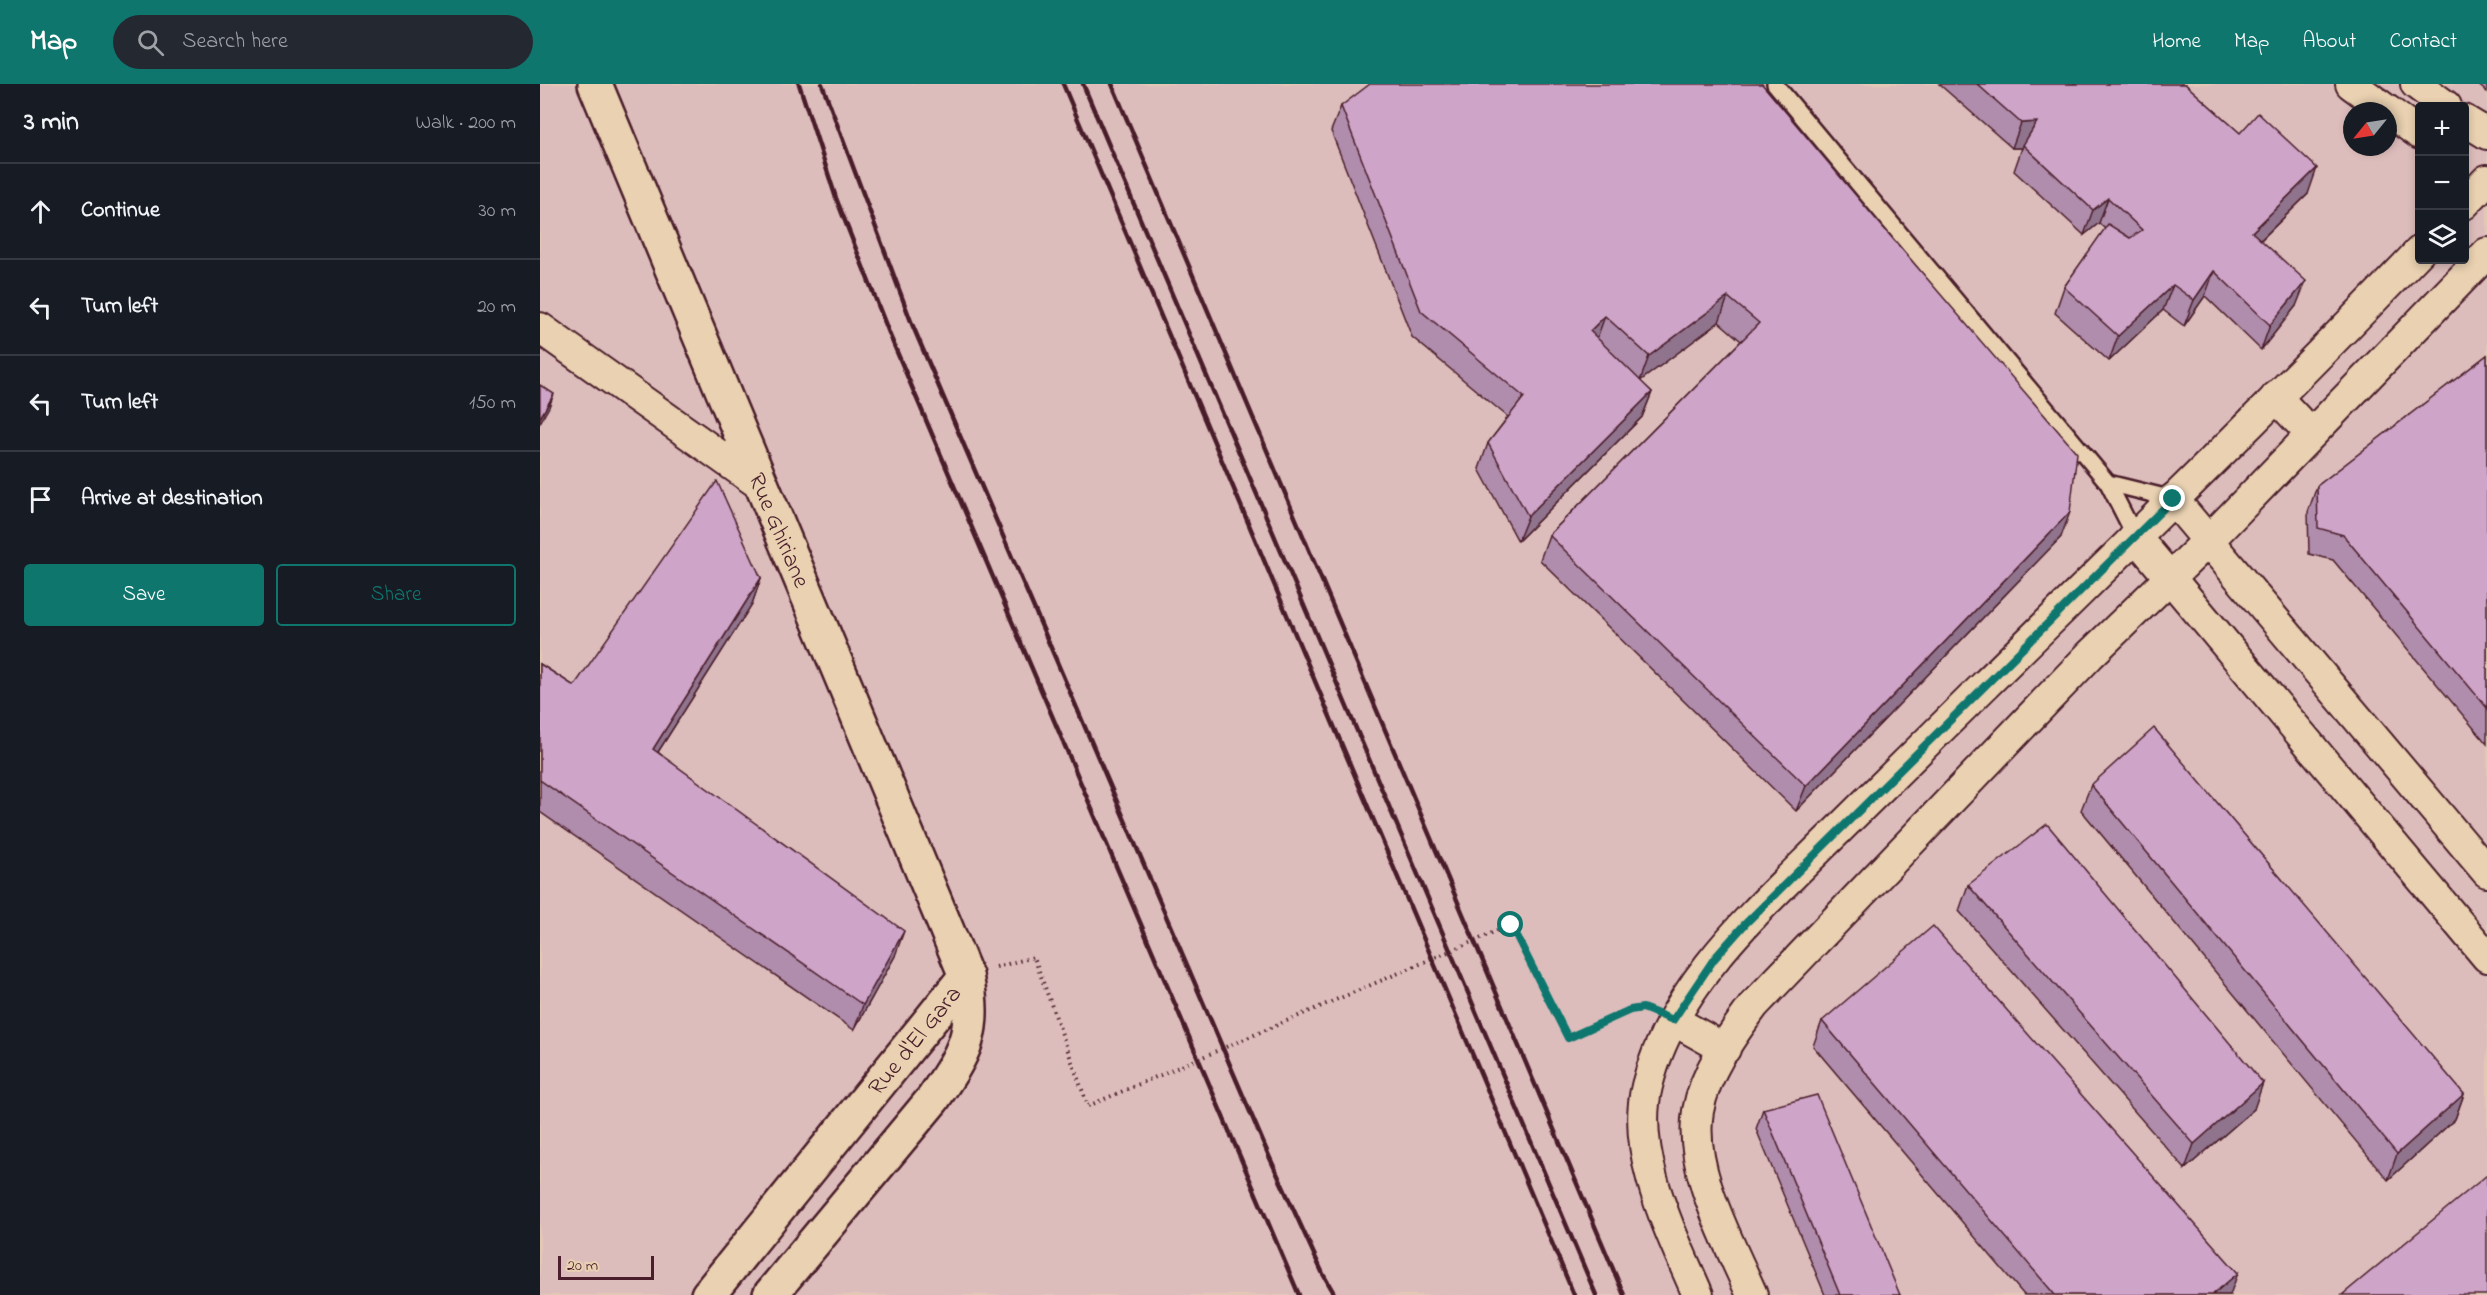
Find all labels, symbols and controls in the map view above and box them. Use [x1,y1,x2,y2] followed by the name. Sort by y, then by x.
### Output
[113,15,533,69] search box
[30,22,77,63] text: Map
[134,26,167,59] icon: search
[182,26,288,58] text: Search here
[2152,27,2201,57] text: Home
[2234,27,2269,57] text: Map
[2302,27,2356,57] text: About
[2389,27,2457,57] text: Contact
[2343,102,2397,156] north arrow
[2415,102,2469,264] map controls
[2415,102,2469,156] button: +
[24,104,79,142] text: 3 min
[416,109,516,138] text: Walk · 200 m
[2415,156,2469,210] button: −
[24,195,57,228] icon: ahead
[81,195,160,227] text: Continue
[479,197,516,226] text: 30 m
[2415,210,2469,264] button: layers
[24,291,57,324] icon: left
[81,291,158,323] text: Turn left
[477,293,516,322] text: 20 m
[24,387,57,420] icon: left
[81,387,158,419] text: Turn left
[469,389,516,418] text: 150 m
[738,468,818,594] street label: Rue Ghiriane
[24,483,57,516] icon: arrive
[81,483,263,515] text: Arrive at destination
[2159,485,2185,511] route end
[24,564,264,626] button: Save
[276,564,516,626] button: Share
[1497,911,1523,937] route start
[861,979,971,1104] street label: Rue d'El Gara
[558,1253,654,1280] scale bar
[567,1254,598,1278] text: 20 m

